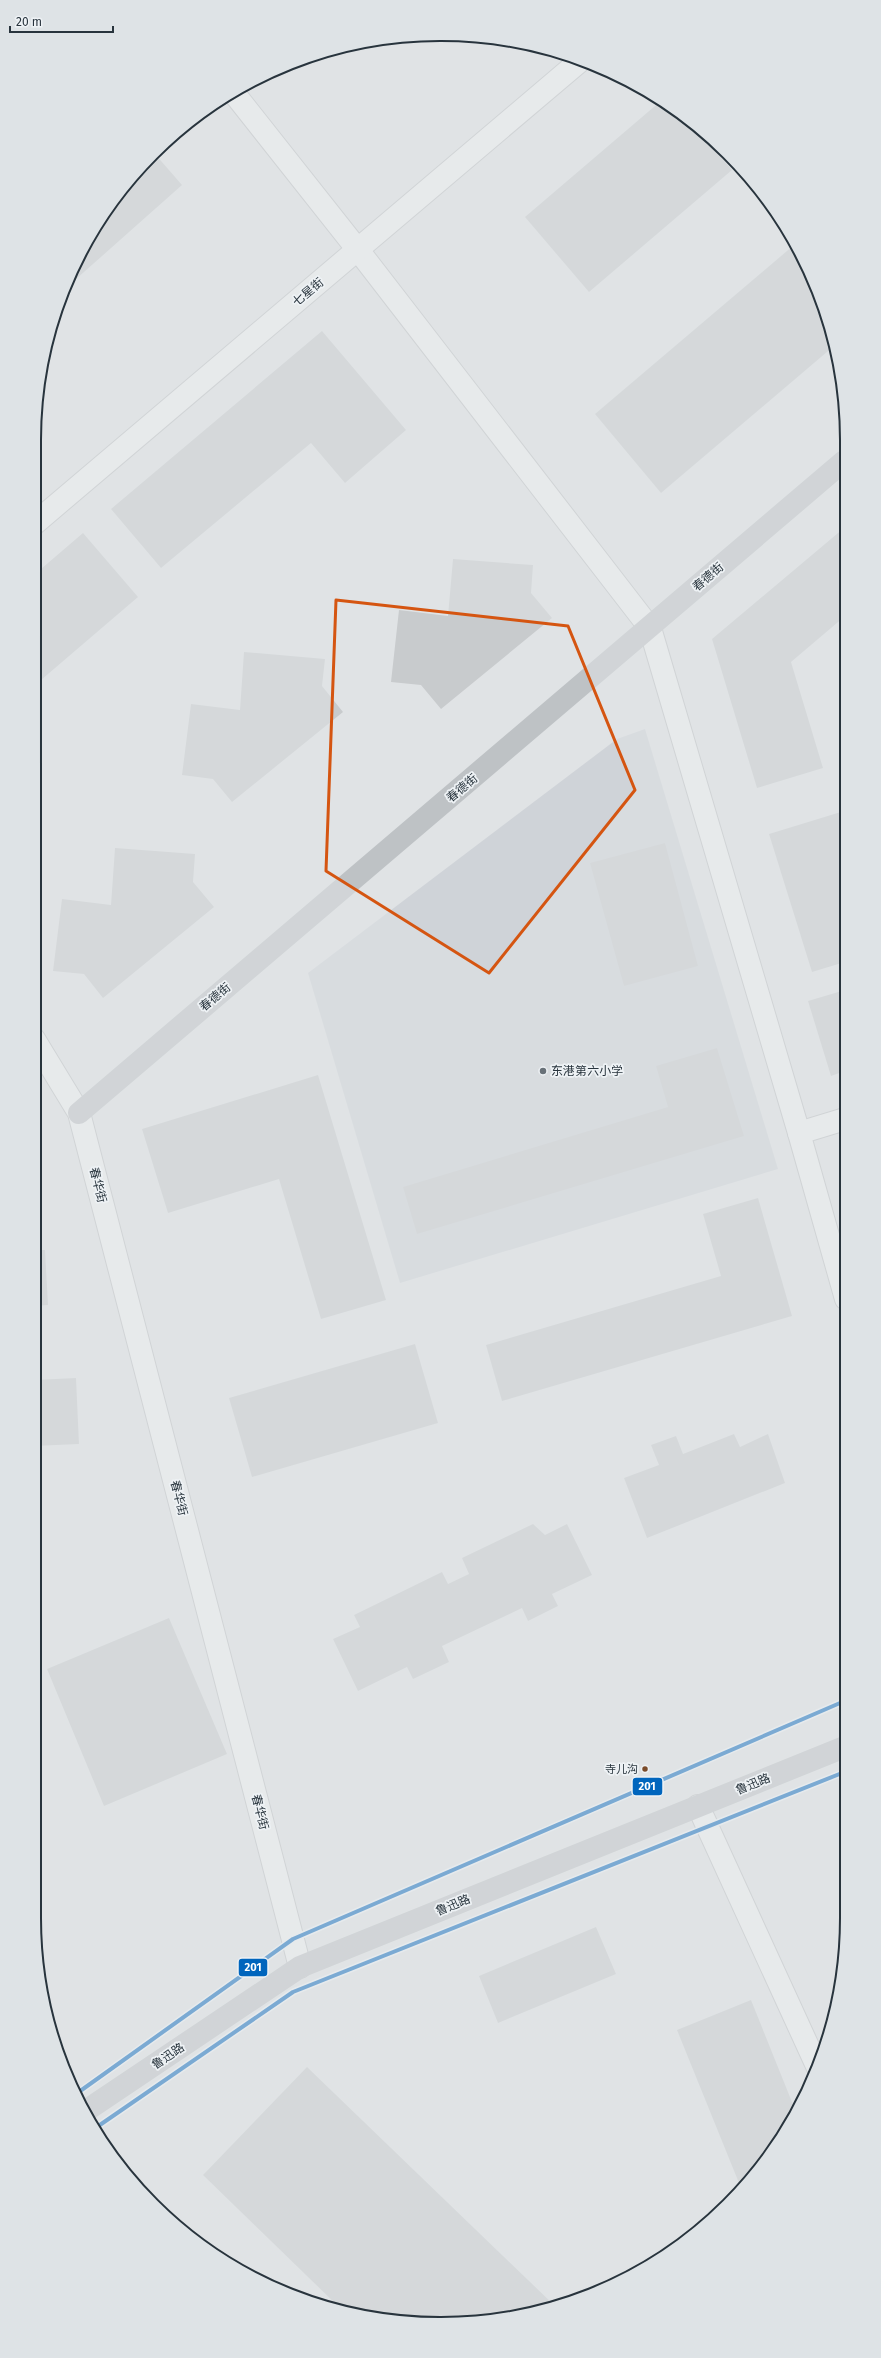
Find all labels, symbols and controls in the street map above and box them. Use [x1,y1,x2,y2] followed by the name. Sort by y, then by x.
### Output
[10,8,113,34] scale bar
[16,15,42,29] text: 20 m
[290,275,326,309] street label: 七星街
[690,560,726,594] street label: 春德街
[444,771,480,805] street label: 春德街
[197,980,233,1014] street label: 春德街
[551,1064,623,1078] place label: 东港第六小学
[538,1066,548,1076] marker: 东港第六小学
[87,1166,109,1204] street label: 春华街
[168,1479,190,1517] street label: 春华街
[605,1763,638,1776] place label: 寺儿沟
[640,1764,650,1774] marker: 寺儿沟
[734,1771,772,1797] street label: 鲁迅路
[632,1777,663,1796] line badge: 201
[639,1780,655,1793] text: 201
[249,1793,271,1831] street label: 春华街
[434,1892,472,1918] street label: 鲁迅路
[238,1958,268,1977] line badge: 201
[245,1961,261,1974] text: 201
[149,2040,187,2072] street label: 鲁迅路

